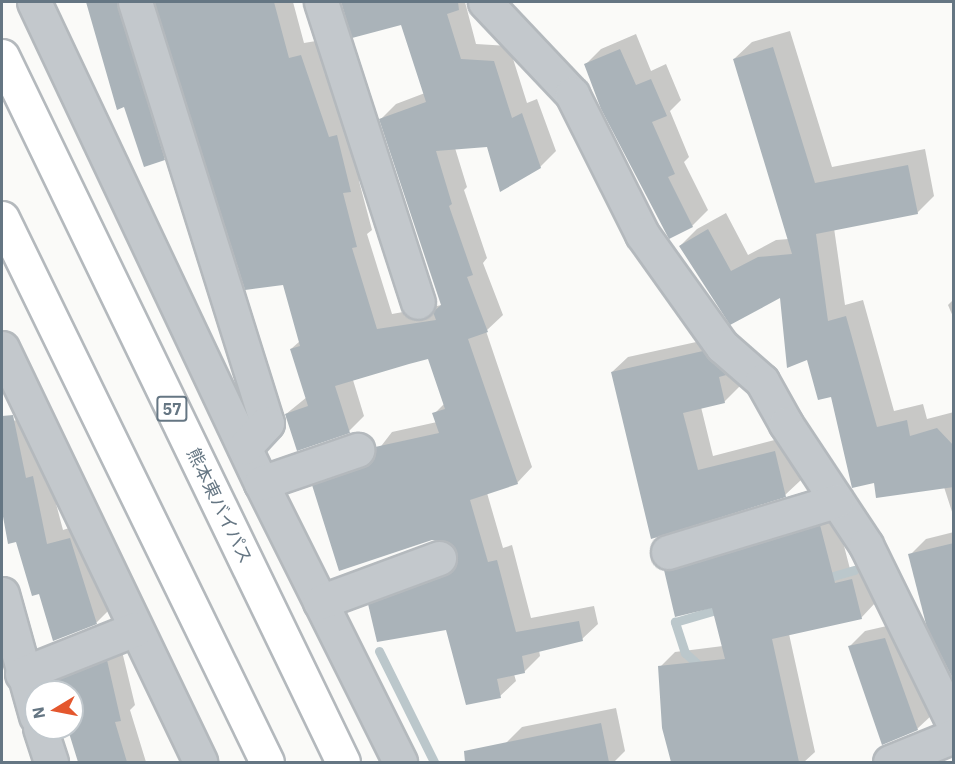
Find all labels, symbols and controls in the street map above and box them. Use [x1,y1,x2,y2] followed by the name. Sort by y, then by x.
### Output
[156,396,188,422] road number: 57
[182,445,256,567] street label: 熊本東バイパス
[24,680,84,740] north arrow
[27,705,49,720] text: N

